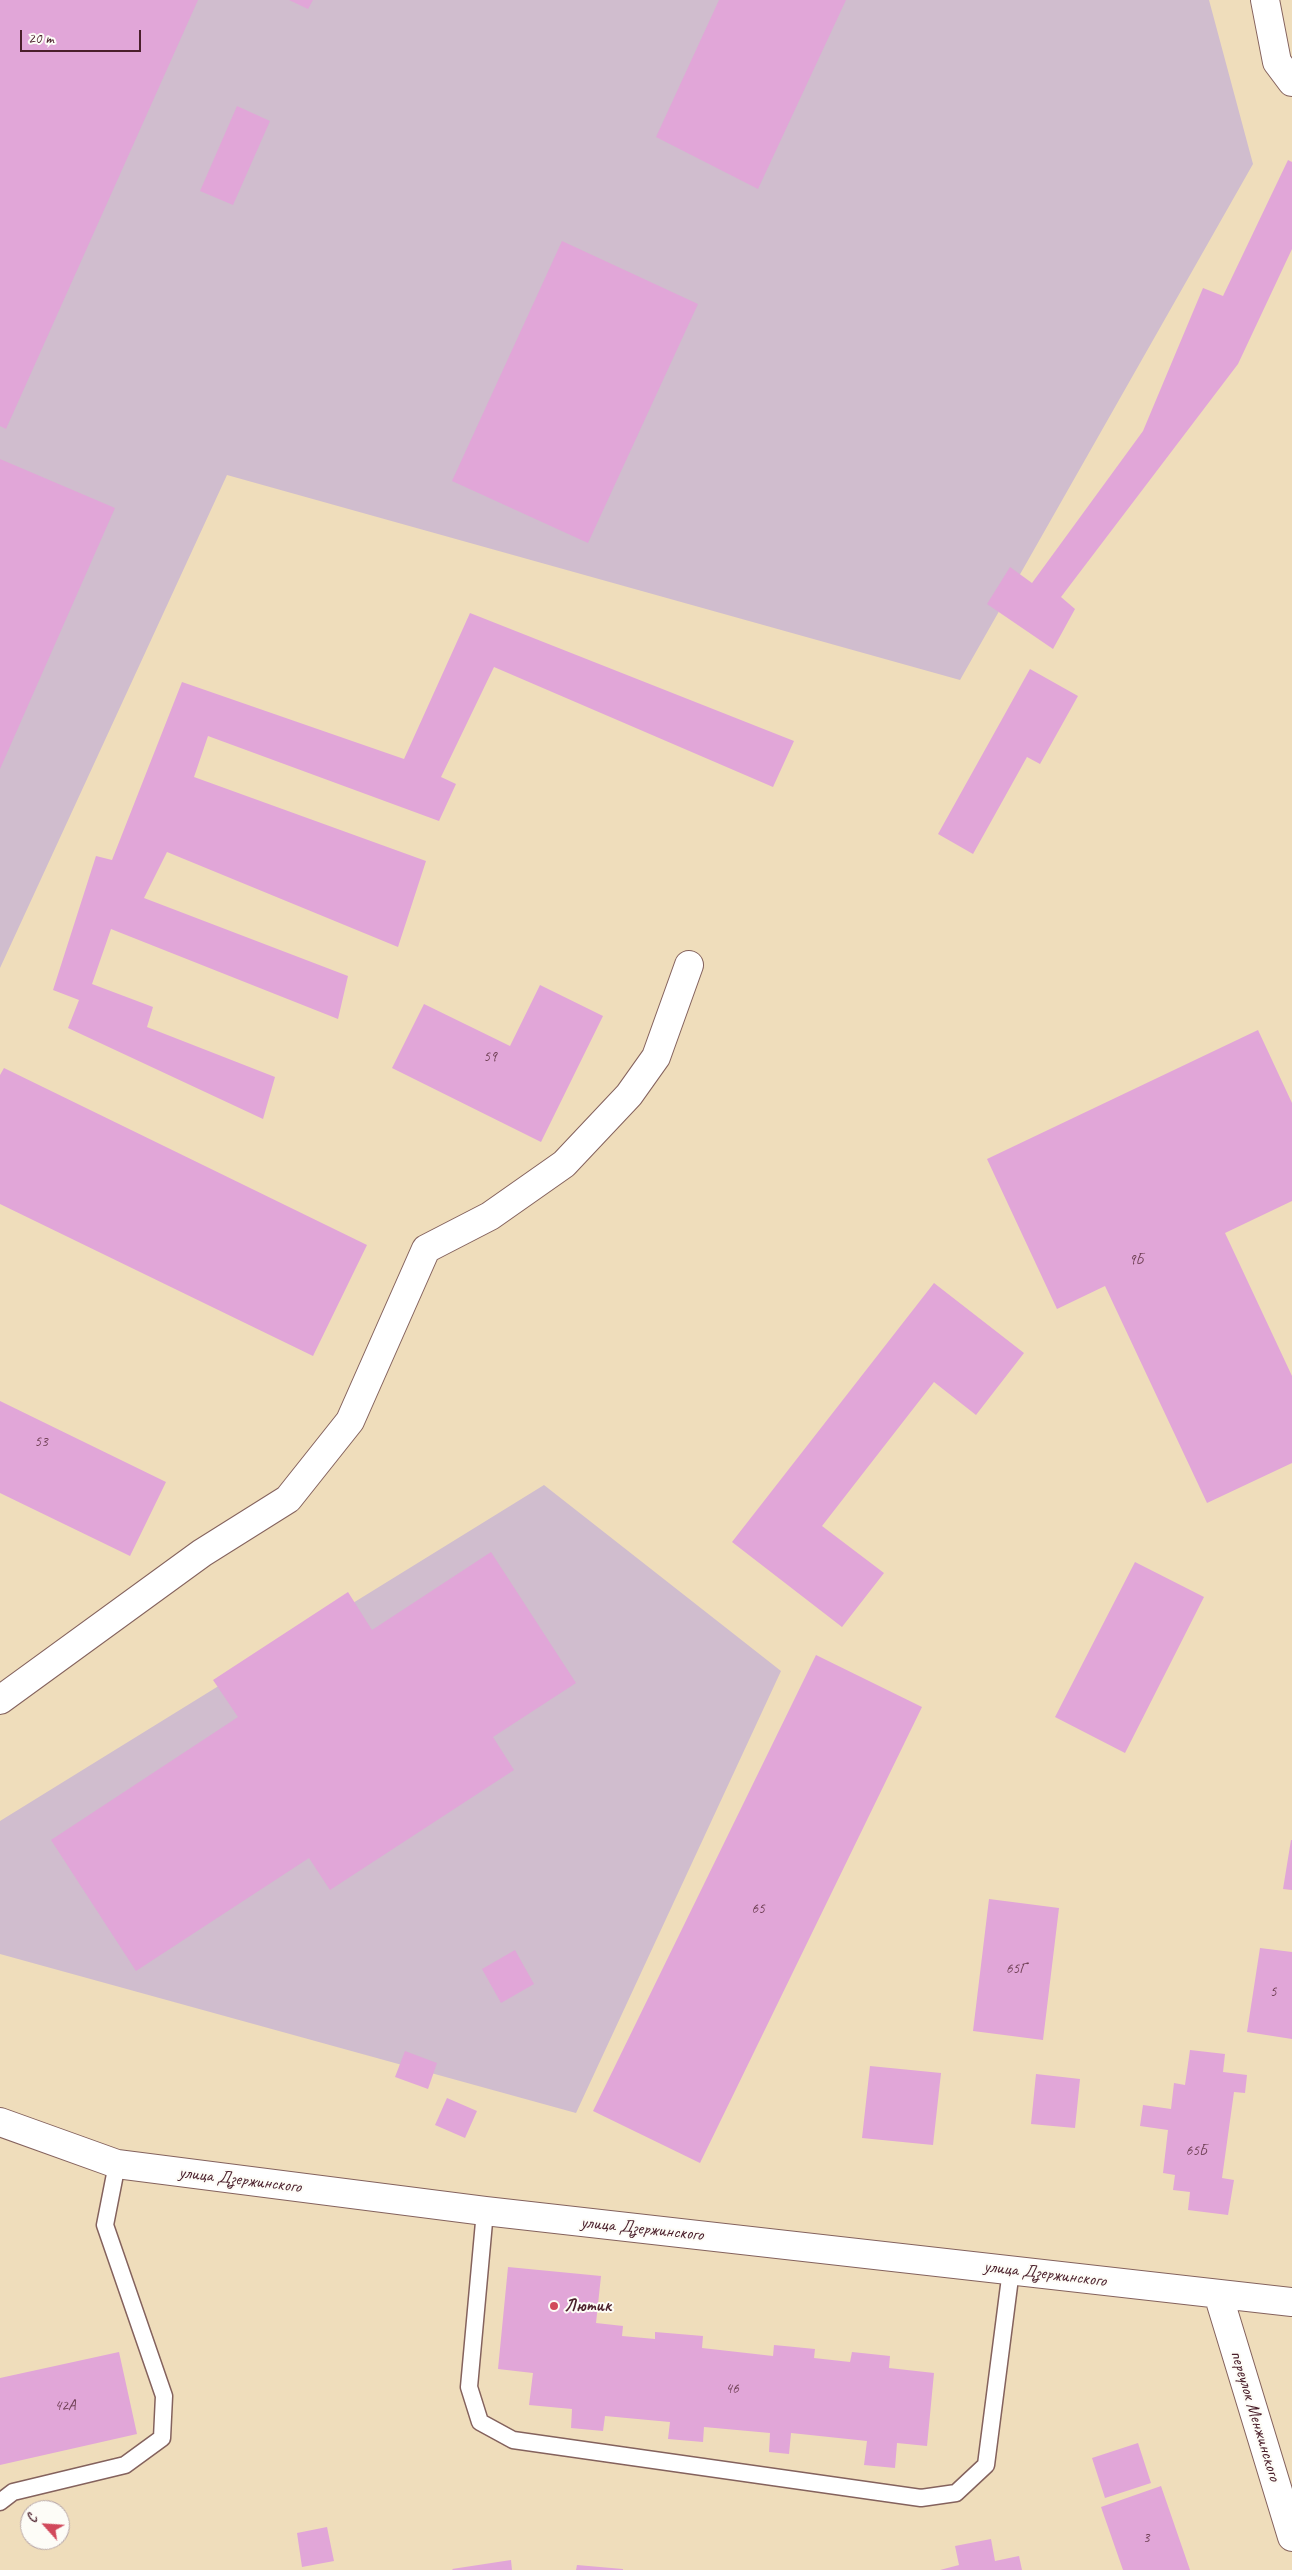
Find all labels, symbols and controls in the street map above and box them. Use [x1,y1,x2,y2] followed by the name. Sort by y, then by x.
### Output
[22,20,144,52] scale bar
[28,29,54,48] text: 20 m
[483,1048,497,1066] house number: 59
[1129,1251,1143,1269] house number: 9Б
[34,1433,48,1451] house number: 53
[751,1900,765,1918] house number: 65
[1006,1960,1026,1978] house number: 65Г
[1270,1983,1276,2001] house number: 5
[1185,2142,1207,2160] house number: 65Б
[177,2162,303,2198] street label: улица Дзержинского
[580,2212,704,2246] street label: улица Дзержинского
[982,2256,1108,2292] street label: улица Дзержинского
[564,2295,611,2317] place label: Лютик
[548,2300,560,2312] marker: Лютик
[1225,2348,1285,2484] street label: переулок Менжинского
[725,2380,739,2398] house number: 46
[54,2397,76,2415] house number: 42А
[20,2500,70,2550] north arrow
[23,2512,41,2525] text: С
[1143,2529,1149,2547] house number: 3

